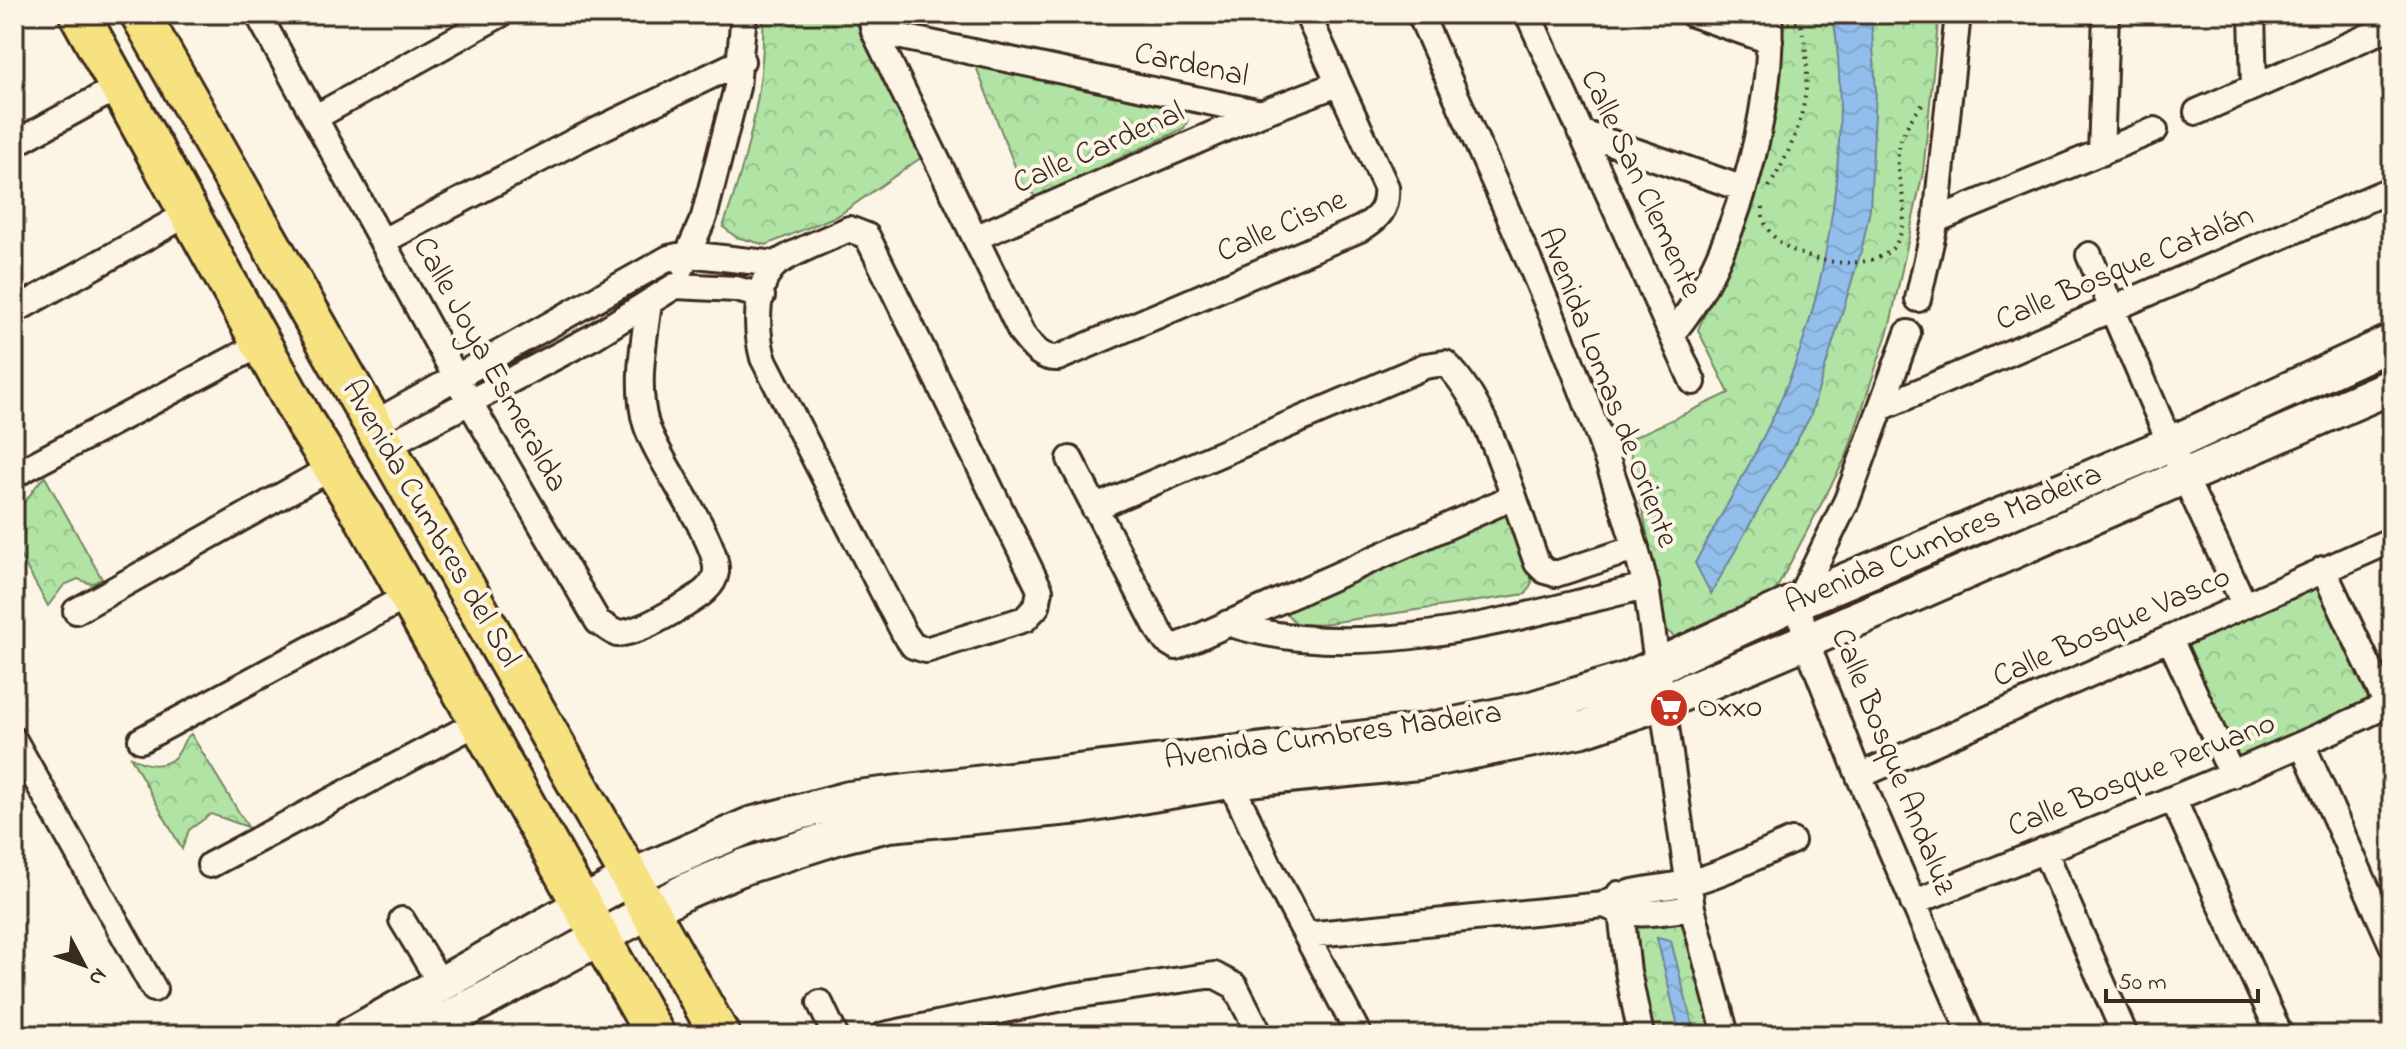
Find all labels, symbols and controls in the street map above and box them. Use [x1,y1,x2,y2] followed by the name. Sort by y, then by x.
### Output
[1130,31,1252,101] street label: Cardenal
[1567,62,1714,306] street label: Calle San Clemente
[1006,90,1192,208] street label: Calle Cardenal
[1210,177,1355,276] street label: Calle Cisne
[1989,193,2261,345] street label: Calle Bosque Catalán
[1524,221,1690,555] street label: Avenida Lomas de Oriente
[399,229,579,501] street label: Calle Joya Esmeralda
[328,371,532,677] street label: Avenida Cumbres del Sol
[1778,452,2110,628] street label: Avenida Cumbres Madeira
[1986,555,2238,701] street label: Calle Bosque Vasco
[1817,622,1967,903] street label: Calle Bosque Andaluz
[1697,685,1762,732] place label: Oxxo
[1648,687,1690,729] supermarket icon: Oxxo
[1161,690,1505,784] street label: Avenida Cumbres Madeira
[2001,701,2283,851] street label: Calle Bosque Peruano
[44,925,124,1005] north arrow
[2106,953,2258,1003] scale bar
[80,960,114,992] text: N
[2118,966,2167,1001] text: 50 m

